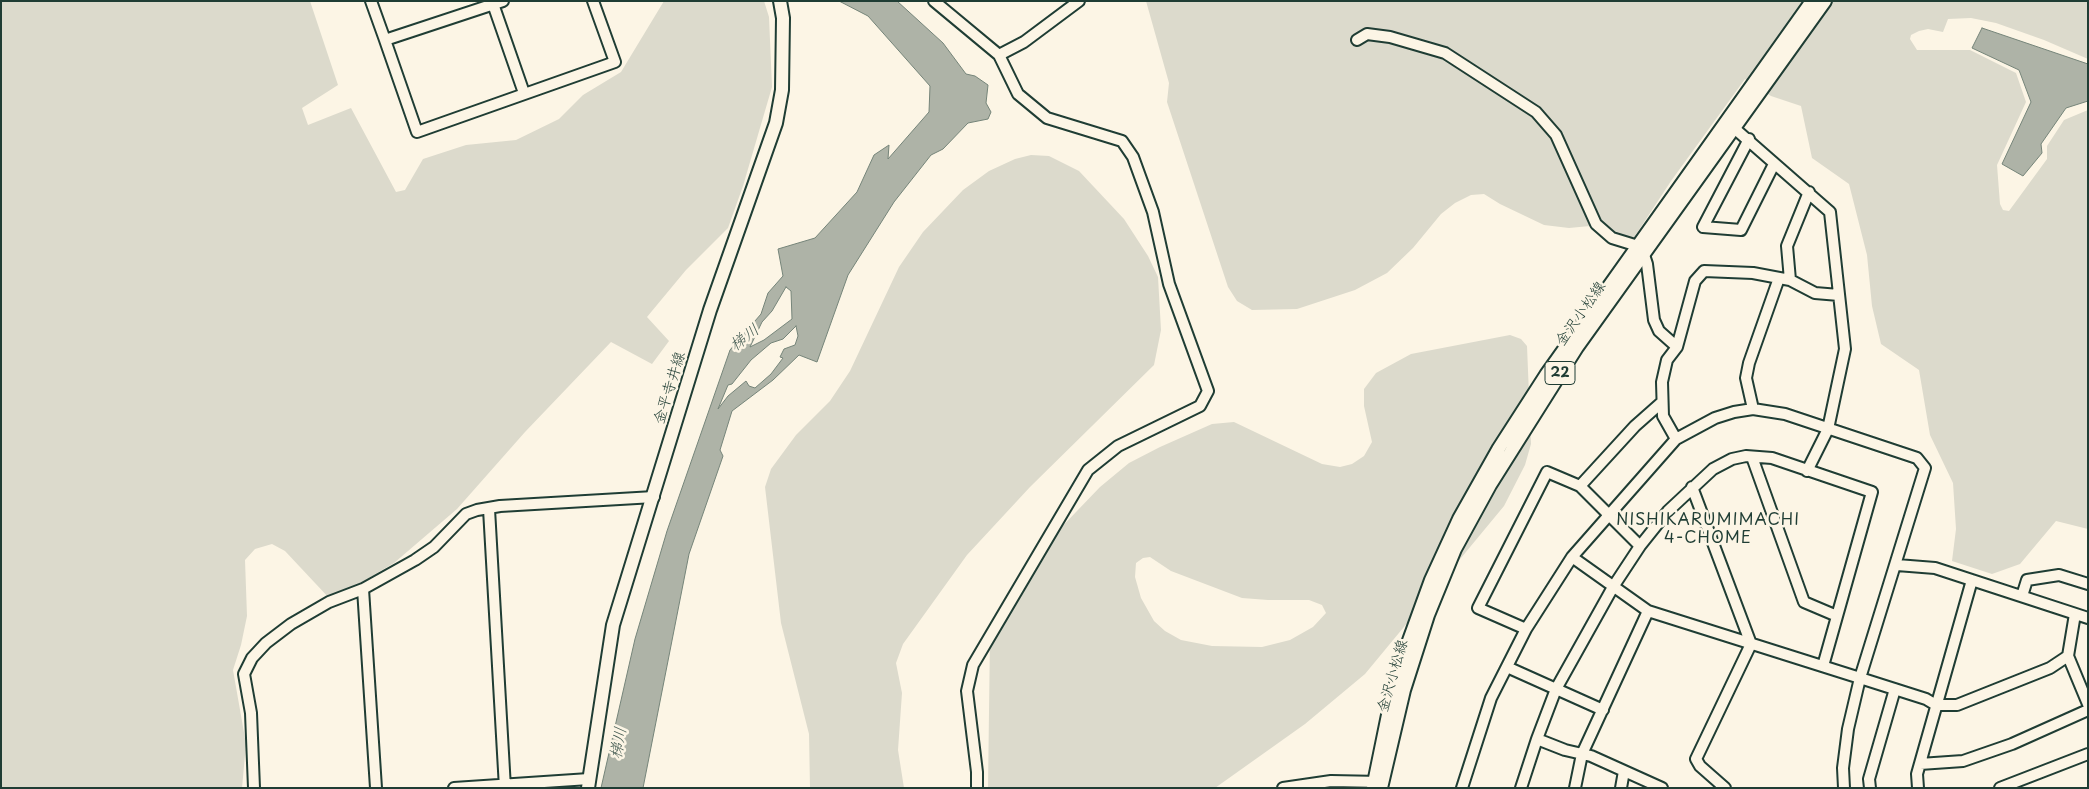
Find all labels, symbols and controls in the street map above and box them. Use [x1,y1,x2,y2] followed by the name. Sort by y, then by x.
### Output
[1552,278,1610,350] street label: 金沢小松線
[726,321,764,355] water label: 梯川
[650,350,690,426] street label: 金平寺井線
[1545,362,1575,384] road number: 22
[1613,511,1803,549] district label: NISHIKARUMIMACHI 4-CHOME
[1374,637,1412,715] street label: 金沢小松線
[607,726,631,760] water label: 梯川

